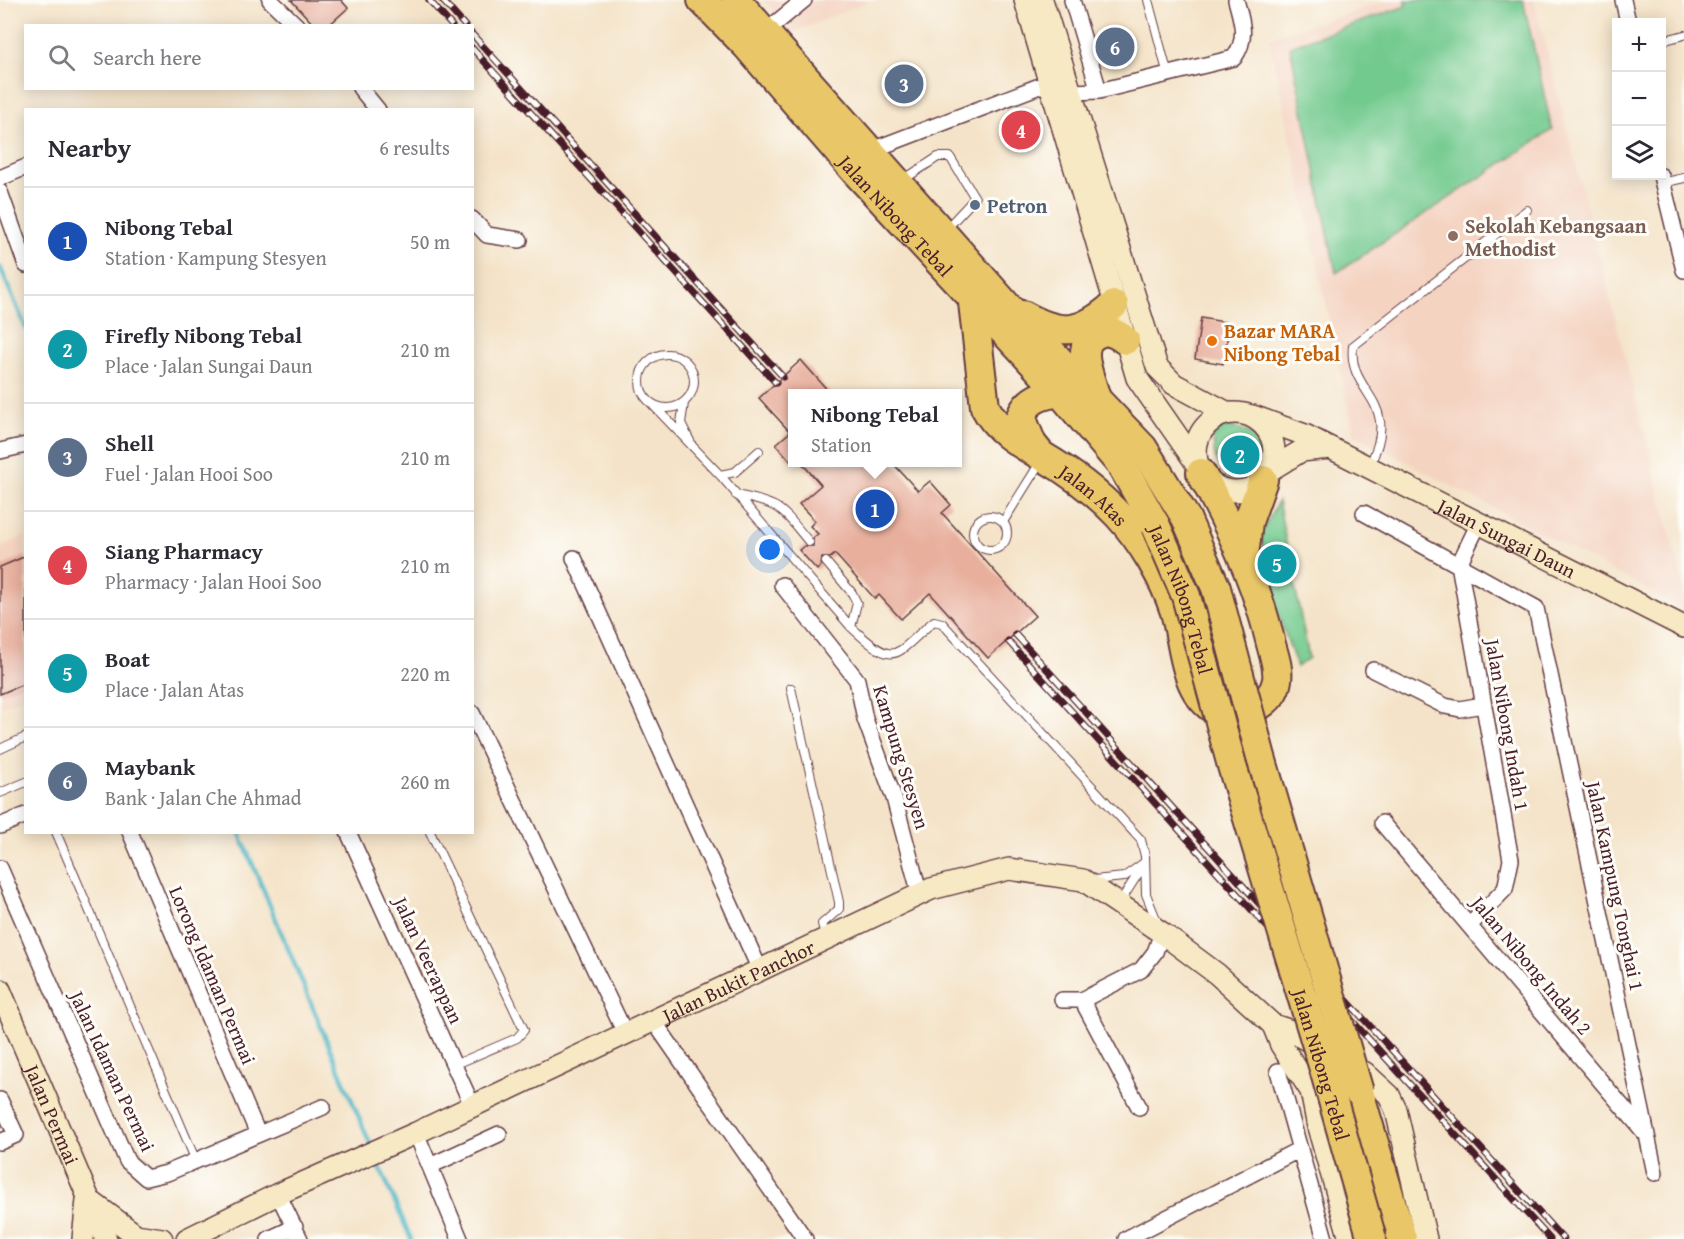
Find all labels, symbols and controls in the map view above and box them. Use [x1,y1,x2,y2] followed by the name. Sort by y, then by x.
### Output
[1612,18,1666,180] map controls
[1612,18,1666,72] button: +
[24,24,474,90] search box
[1096,24,1134,70] pin: 6
[45,41,78,74] icon: search
[93,41,202,73] text: Search here
[884,62,924,106] pin: 3
[1612,72,1666,126] button: −
[1002,108,1040,152] pin: 4
[1612,126,1666,180] button: layers
[48,128,131,167] text: Nearby
[379,133,450,162] text: 6 results
[830,146,960,283] street label: Jalan Nibong Tebal
[987,191,1048,220] place label: Petron
[968,198,982,212] marker: Petron
[105,211,233,243] text: Nibong Tebal
[1465,211,1647,263] place label: Sekolah Kebangsaan Methodist
[62,227,73,256] text: 1
[410,227,450,256] text: 50 m
[1446,229,1460,243] marker: Sekolah Kebangsaan Methodist
[105,243,327,272] text: Station · Kampung Stesyen
[1224,316,1340,368] place label: Bazar MARA Nibong Tebal
[105,319,302,351] text: Firefly Nibong Tebal
[1205,334,1219,348] marker: Bazar MARA Nibong Tebal
[62,335,73,364] text: 2
[400,335,450,364] text: 210 m
[105,351,313,380] text: Place · Jalan Sungai Daun
[788,389,962,467] popup
[811,398,939,430] text: Nibong Tebal
[105,427,154,459] text: Shell
[811,430,872,459] text: Station
[1220,432,1260,478] pin: 2
[62,443,73,472] text: 3
[400,443,450,472] text: 210 m
[1051,455,1135,532] street label: Jalan Atas
[105,459,273,488] text: Fuel · Jalan Hooi Soo
[856,486,894,532] pin: 1
[1430,489,1581,585] street label: Jalan Sungai Daun
[1141,517,1221,678] street label: Jalan Nibong Tebal
[105,535,263,567] text: Siang Pharmacy
[755,535,784,564] your location
[1258,542,1296,586] pin: 5
[62,551,73,580] text: 4
[400,551,450,580] text: 210 m
[105,567,322,596] text: Pharmacy · Jalan Hooi Soo
[1478,634,1537,813] street label: Jalan Nibong Indah 1
[105,643,150,675] text: Boat
[62,659,73,688] text: 5
[400,659,450,688] text: 220 m
[105,675,244,704] text: Place · Jalan Atas
[866,681,938,833] street label: Kampung Stesyen
[105,751,195,783] text: Maybank
[62,767,73,796] text: 6
[400,767,450,796] text: 260 m
[1579,776,1652,993] street label: Jalan Kampung Tonghai 1
[105,783,301,812] text: Bank · Jalan Che Ahmad
[162,881,264,1069] street label: Lorong Idaman Permai
[1463,887,1599,1041] street label: Jalan Nibong Indah 2
[386,889,471,1028] street label: Jalan Veerappan
[654,932,819,1030] street label: Jalan Bukit Panchor
[1285,982,1358,1144] street label: Jalan Nibong Tebal
[62,983,163,1156] street label: Jalan Idaman Permai
[18,1057,87,1169] street label: Jalan Permai

